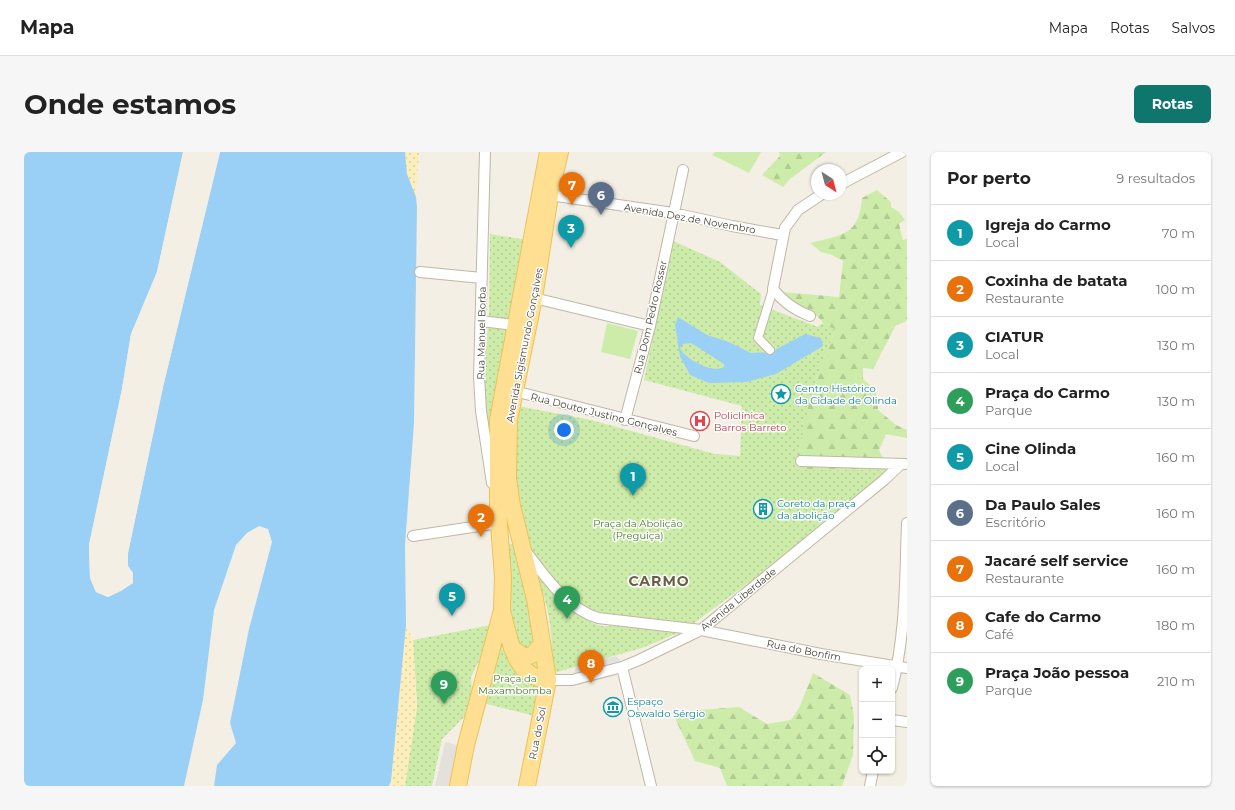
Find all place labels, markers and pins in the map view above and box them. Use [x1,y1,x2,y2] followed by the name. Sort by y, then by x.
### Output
[559,172,585,205] pin: 7
[588,182,614,215] pin: 6
[558,215,584,248] pin: 3
[795,382,897,407] place label: Centro Histórico da Cidade de Olinda
[770,383,792,405] place icon: Centro Histórico da Cidade de Olinda
[714,409,786,434] place label: Policlínica Barros Barreto
[689,410,711,432] hospital icon: Policlínica Barros Barreto
[620,463,646,496] pin: 1
[777,497,856,522] place label: Coreto da praça da abolição
[752,498,774,520] building icon: Coreto da praça da abolição
[468,504,494,537] pin: 2
[439,583,465,616] pin: 5
[554,586,580,619] pin: 4
[578,650,604,683] pin: 8
[431,671,457,704] pin: 9
[627,695,705,720] place label: Espaço Oswaldo Sérgio
[602,696,624,718] museum icon: Espaço Oswaldo Sérgio

